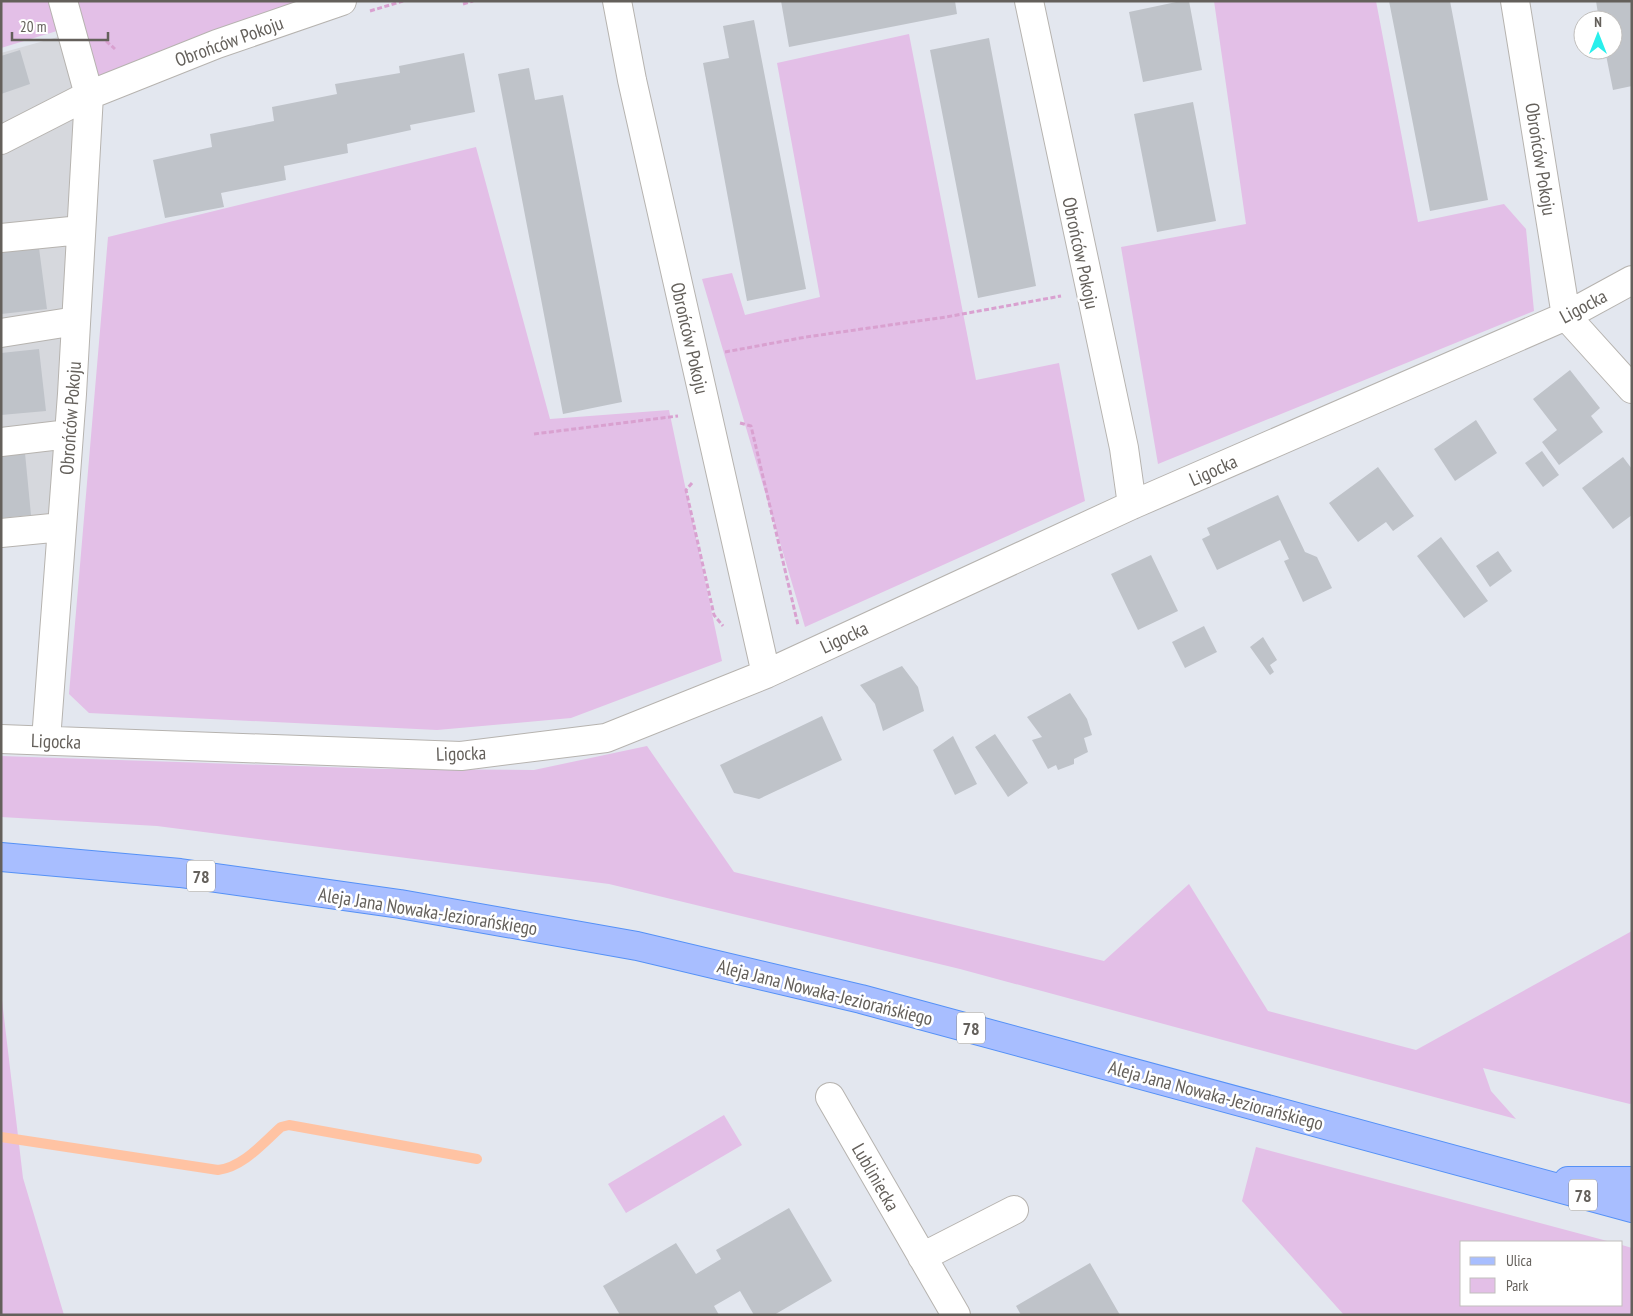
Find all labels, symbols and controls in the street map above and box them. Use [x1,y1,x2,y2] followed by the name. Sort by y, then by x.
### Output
[12,10,109,42] scale bar
[171,10,287,72] street label: Obrońców Pokoju
[1573,10,1623,60] north arrow
[1594,13,1602,31] text: N
[20,17,46,36] text: 20 m
[1520,101,1562,217] street label: Obrońców Pokoju
[1057,195,1105,311] street label: Obrońców Pokoju
[666,280,714,396] street label: Obrońców Pokoju
[1555,284,1611,328] street label: Ligocka
[54,360,86,476] street label: Obrońców Pokoju
[1185,449,1241,491] street label: Ligocka
[816,616,872,658] street label: Ligocka
[31,728,81,754] street label: Ligocka
[436,740,486,766] street label: Ligocka
[187,860,215,891] road number: 78
[317,882,539,940] street label: Aleja Jana Nowaka-Jeziorańskiego
[715,954,935,1030] street label: Aleja Jana Nowaka-Jeziorańskiego
[957,1012,985,1044] road number: 78
[1106,1055,1326,1135] street label: Aleja Jana Nowaka-Jeziorańskiego
[847,1139,905,1215] street label: Lubliniecka
[1569,1180,1597,1210] road number: 78
[1460,1241,1623,1306] legend
[1506,1251,1532,1270] text: Ulica
[1506,1276,1528,1295] text: Park

